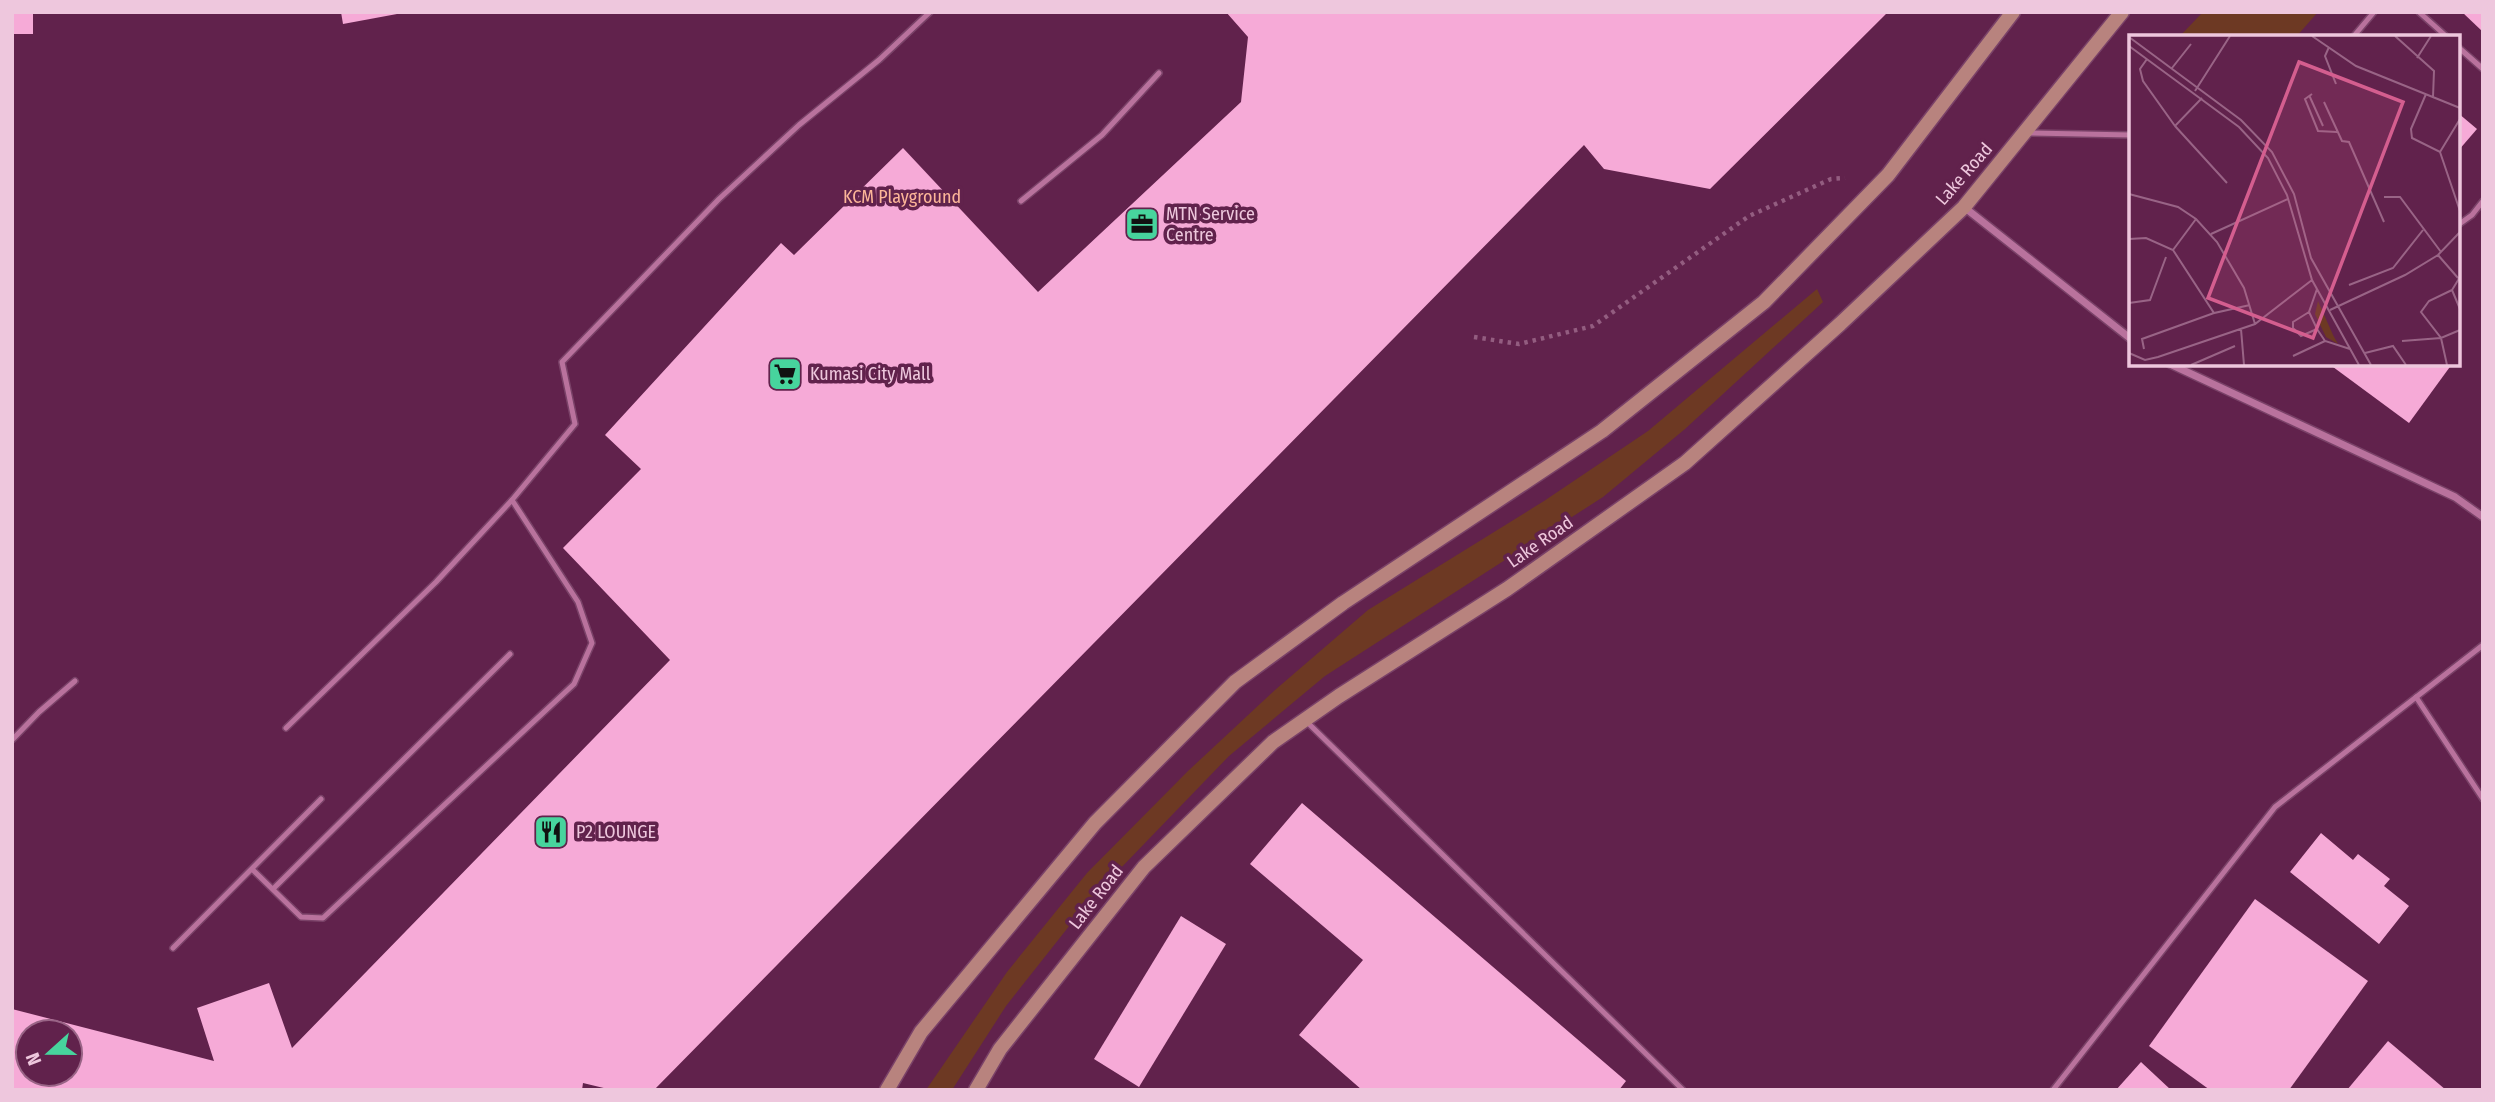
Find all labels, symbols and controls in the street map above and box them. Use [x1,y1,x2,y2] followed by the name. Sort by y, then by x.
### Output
[2129,35,2460,366] inset map
[1931,138,1997,210] street label: Lake Road
[843,186,961,208] park label: KCM Playground
[1166,203,1255,246] place label: MTN Service Centre
[1123,205,1161,243] office icon: MTN Service Centre
[766,355,804,393] supermarket icon: Kumasi City Mall
[810,363,931,385] place label: Kumasi City Mall
[1503,511,1577,573] street label: Lake Road
[532,813,570,851] restaurant icon: P2 LOUNGE
[576,821,656,843] place label: P2 LOUNGE
[1064,861,1128,933] street label: Lake Road
[14,1018,84,1088] north arrow
[21,1049,46,1068] text: N

